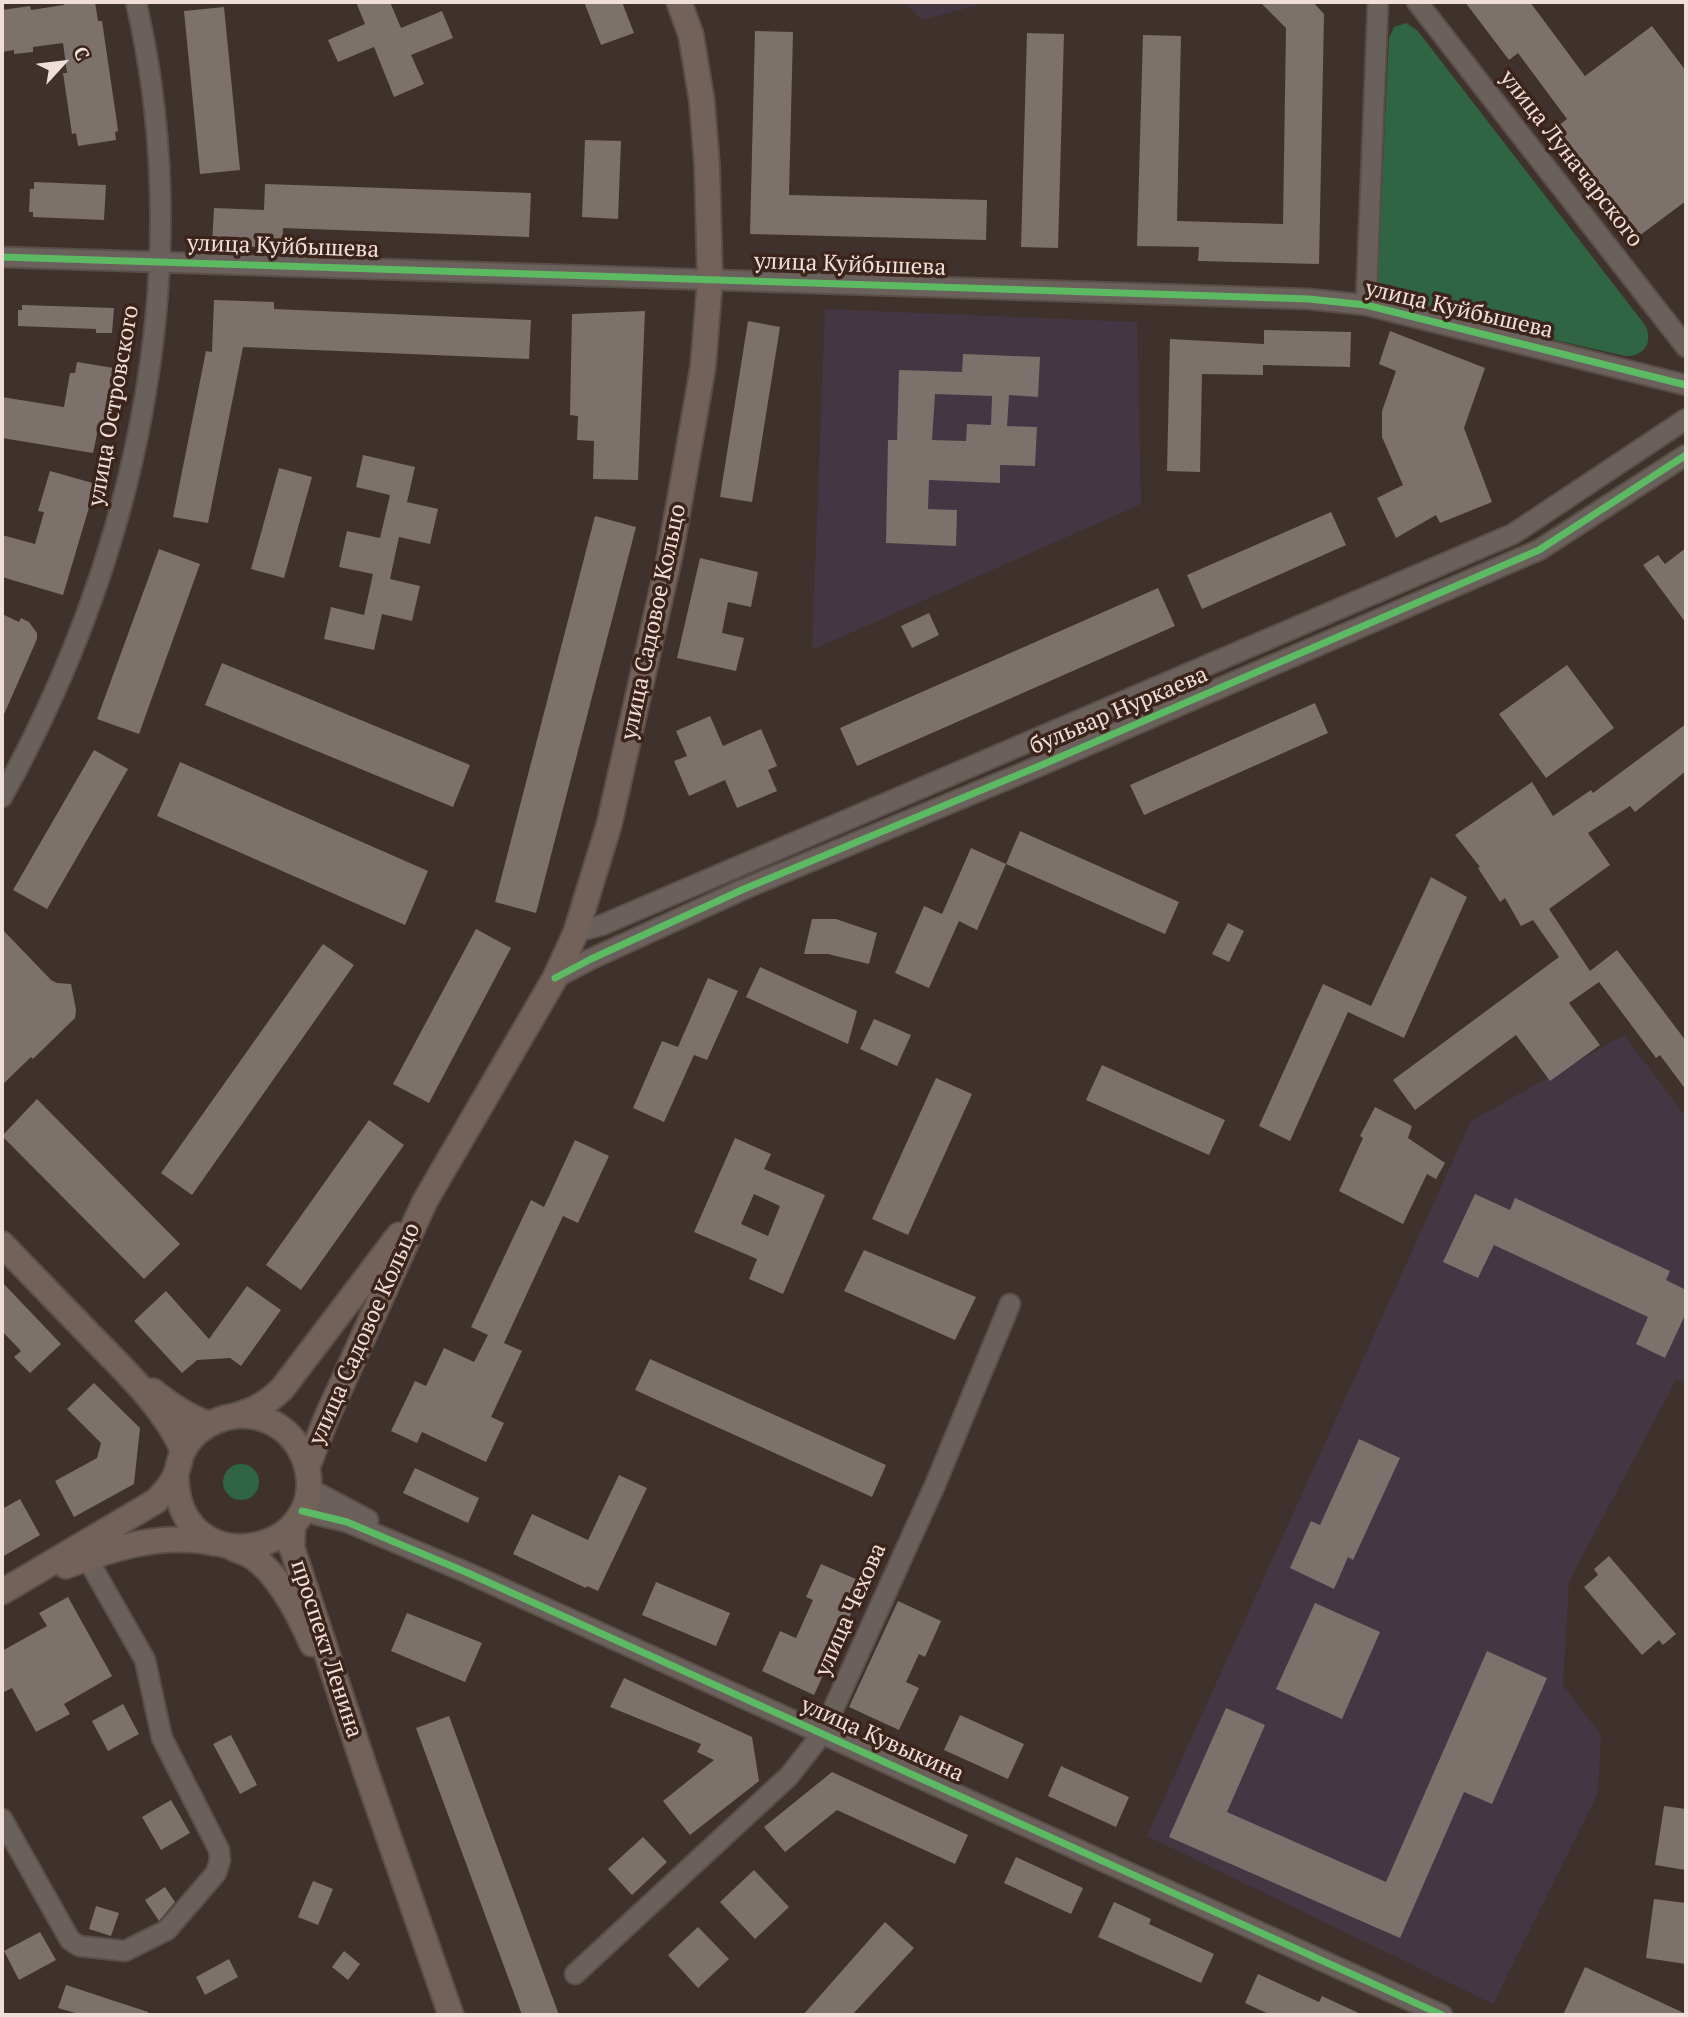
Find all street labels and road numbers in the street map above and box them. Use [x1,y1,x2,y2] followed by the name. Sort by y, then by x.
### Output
[1493,65,1649,253] street label: улица Луначарского
[186,230,380,264] street label: улица Куйбышева
[753,248,947,282] street label: улица Куйбышева
[1362,275,1556,345] street label: улица Куйбышева
[83,303,145,509] street label: улица Островского
[615,501,693,743] street label: улица Садовое Кольцо
[1026,661,1212,761] street label: бульвар Нуркаева
[303,1219,427,1449] street label: улица Садовое Кольцо
[809,1539,893,1681] street label: улица Чехова
[284,1556,368,1742] street label: проспект Ленина
[796,1692,968,1788] street label: улица Кувыкина

